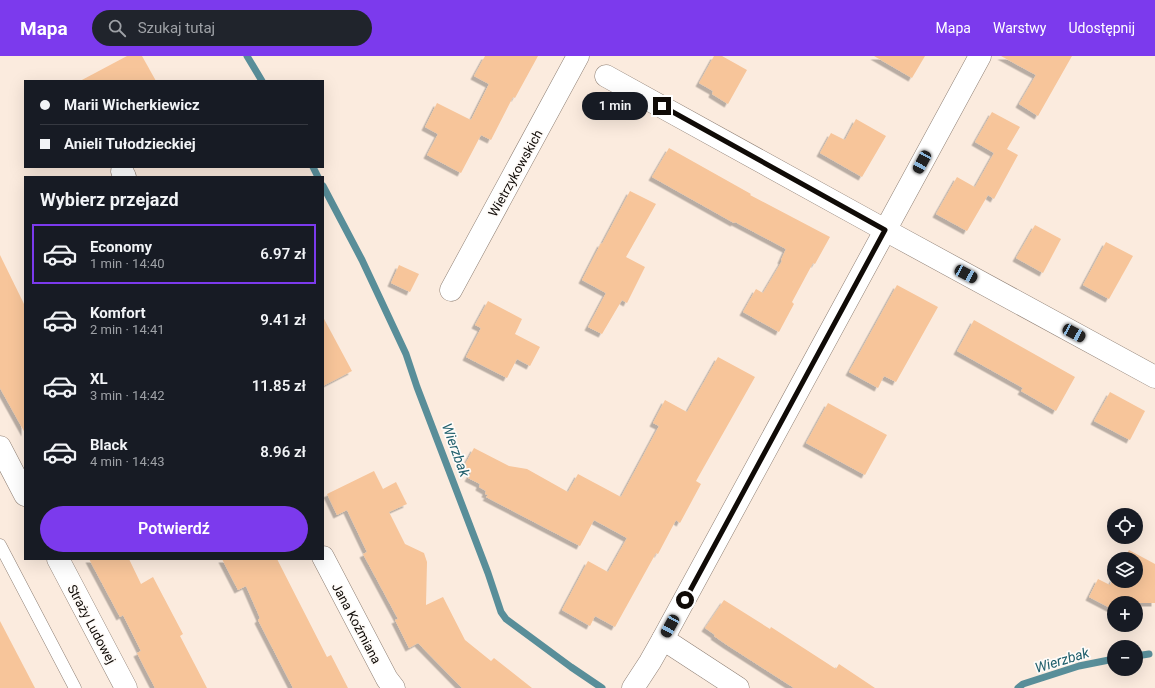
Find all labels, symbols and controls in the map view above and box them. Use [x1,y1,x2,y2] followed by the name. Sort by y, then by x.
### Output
[92,10,372,46] search box
[20,17,68,40] text: Mapa
[106,17,128,39] icon: search
[138,19,215,37] text: Szukaj tutaj
[936,20,971,36] text: Mapa
[993,20,1046,36] text: Warstwy
[1068,20,1135,36] text: Udostępnij
[582,92,648,120] callout: 1 min
[64,96,200,114] text: Marii Wicherkiewicz
[653,97,671,115] route end
[599,98,631,113] text: 1 min
[485,127,546,219] street label: Wietrzykowskich
[64,135,196,153] text: Anieli Tułodzieckiej
[911,149,933,175] car
[40,189,179,210] text: Wybierz przejazd
[42,236,78,272] icon: car
[90,238,152,256] text: Economy
[260,245,306,263] text: 6.97 zł
[90,256,165,271] text: 1 min · 14:40
[953,263,979,285] car
[42,302,78,338] icon: car
[90,304,146,322] text: Komfort
[260,311,306,329] text: 9.41 zł
[90,322,165,337] text: 2 min · 14:41
[1061,322,1087,344] car
[42,368,78,404] icon: car
[90,370,108,388] text: XL
[252,377,306,395] text: 11.85 zł
[90,388,165,403] text: 3 min · 14:42
[439,421,473,480] water label: Wierzbak
[42,434,78,470] icon: car
[90,436,127,454] text: Black
[260,443,306,461] text: 8.96 zł
[90,454,165,469] text: 4 min · 14:43
[40,506,308,552] button: Potwierdź
[1107,508,1143,676] map controls
[1107,508,1143,544] button: locate
[1107,552,1143,588] button: layers
[329,580,384,666] street label: Jana Koźmiana
[64,582,119,666] street label: Straży Ludowej
[676,591,694,609] route start
[1107,596,1143,632] button: +
[659,613,681,639] car
[1107,640,1143,676] button: −
[1033,644,1092,676] water label: Wierzbak

